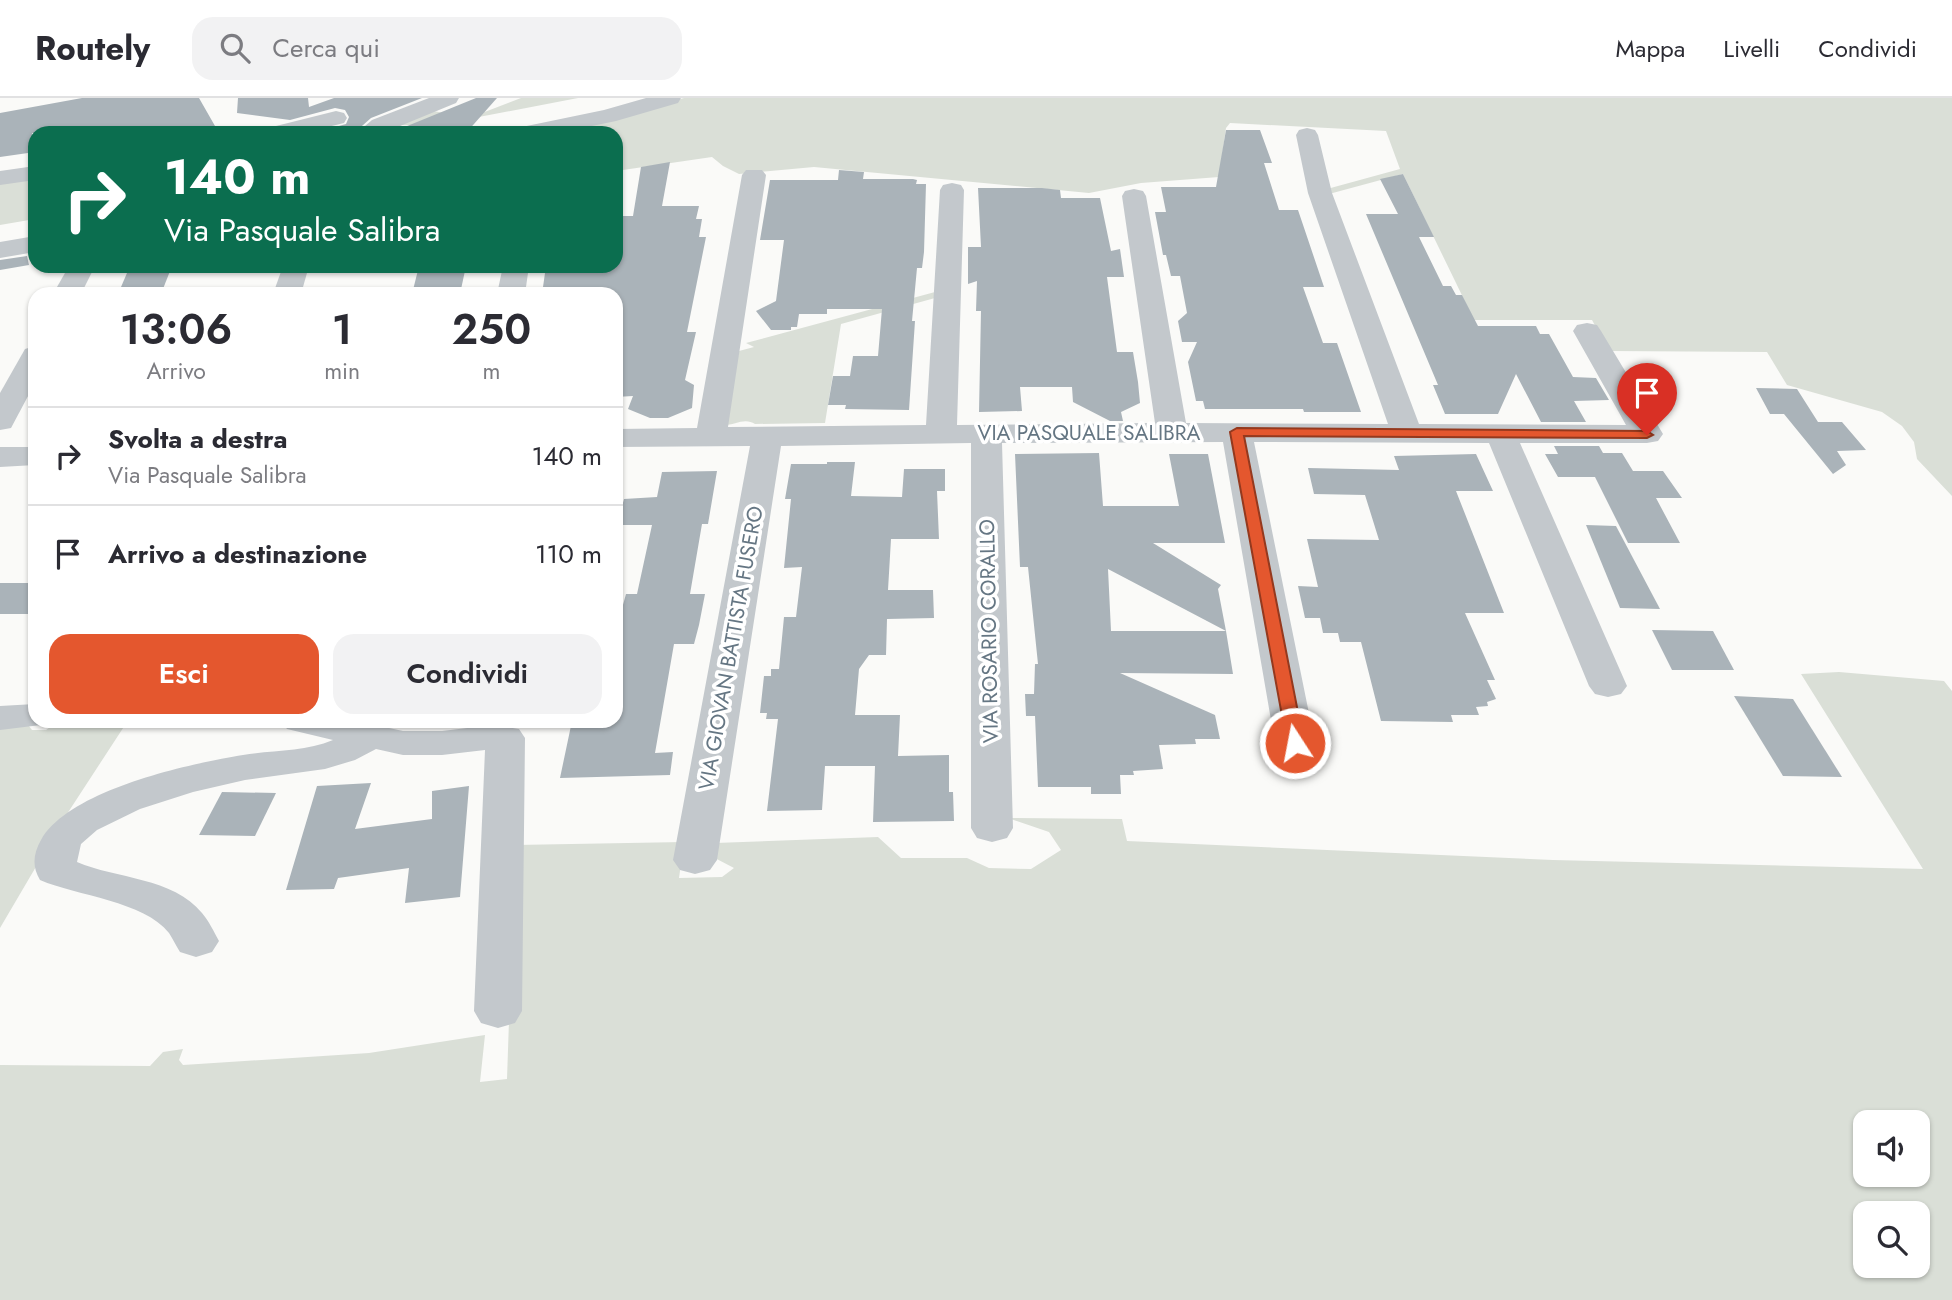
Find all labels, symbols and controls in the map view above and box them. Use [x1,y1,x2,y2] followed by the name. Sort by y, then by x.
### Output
[192,17,682,80] search box
[35,25,150,72] text: Routely
[216,29,254,67] icon: search
[272,29,380,67] text: Cerca qui
[1615,31,1685,66] text: Mappa
[1723,31,1780,66] text: Livelli
[1818,31,1917,66] text: Condividi
[164,142,310,212] text: 140 m
[49,154,140,245] icon: right
[164,207,440,253] text: Via Pasquale Salibra
[120,299,232,360] text: 13:06
[332,299,352,360] text: 1
[452,299,531,360] text: 250
[146,354,206,388] text: Arrivo
[324,354,360,388] text: min
[483,354,501,388] text: m
[1617,363,1677,435] pin
[1628,374,1666,412] icon: arrive
[978,418,1201,448] street label: VIA PASQUALE SALIBRA
[108,420,288,458] text: Svolta a destra
[49,437,87,475] icon: right
[531,437,602,475] text: 140 m
[108,458,307,492] text: Via Pasquale Salibra
[691,503,771,793] street label: VIA GIOVAN BATTISTA FUSERO
[972,519,1006,743] street label: VIA ROSARIO CORALLO
[49,535,87,573] icon: arrive
[108,535,367,573] text: Arrivo a destinazione
[535,535,602,573] text: 110 m
[49,634,319,714] button: Esci
[333,634,602,714] button: Condividi
[1258,706,1332,780] position arrow
[1853,1110,1930,1278] map controls
[1853,1110,1930,1187] button: sound
[1853,1201,1930,1278] button: search

